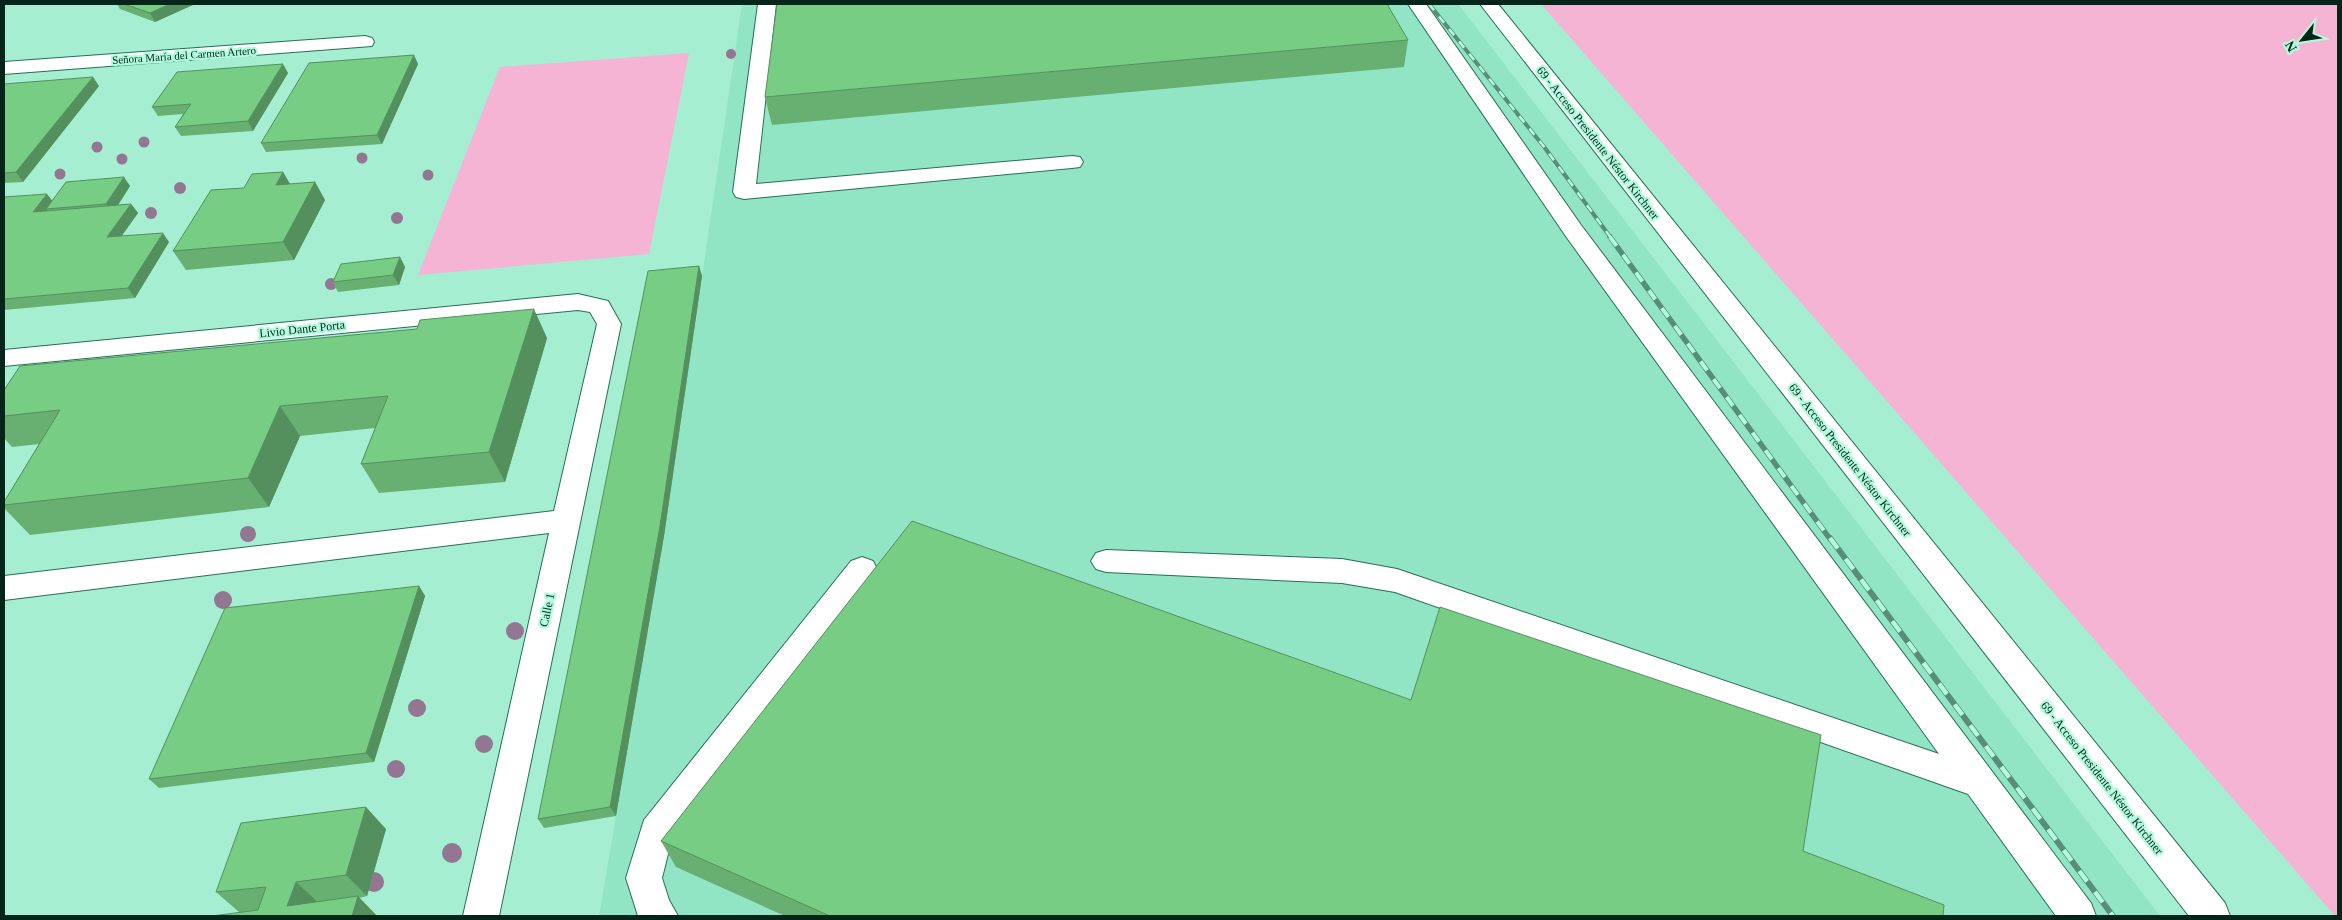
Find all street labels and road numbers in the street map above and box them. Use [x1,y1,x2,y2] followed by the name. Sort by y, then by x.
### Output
[112,44,257,66] street label: Señora María del Carmen Artero
[1534,64,1662,222] street label: 69 - Acceso Presidente Néstor Kirchner
[259,317,346,340] street label: Livio Dante Porta
[1786,381,1914,539] street label: 69 - Acceso Presidente Néstor Kirchner
[537,592,557,628] street label: Calle 1
[2038,699,2166,857] street label: 69 - Acceso Presidente Néstor Kirchner

